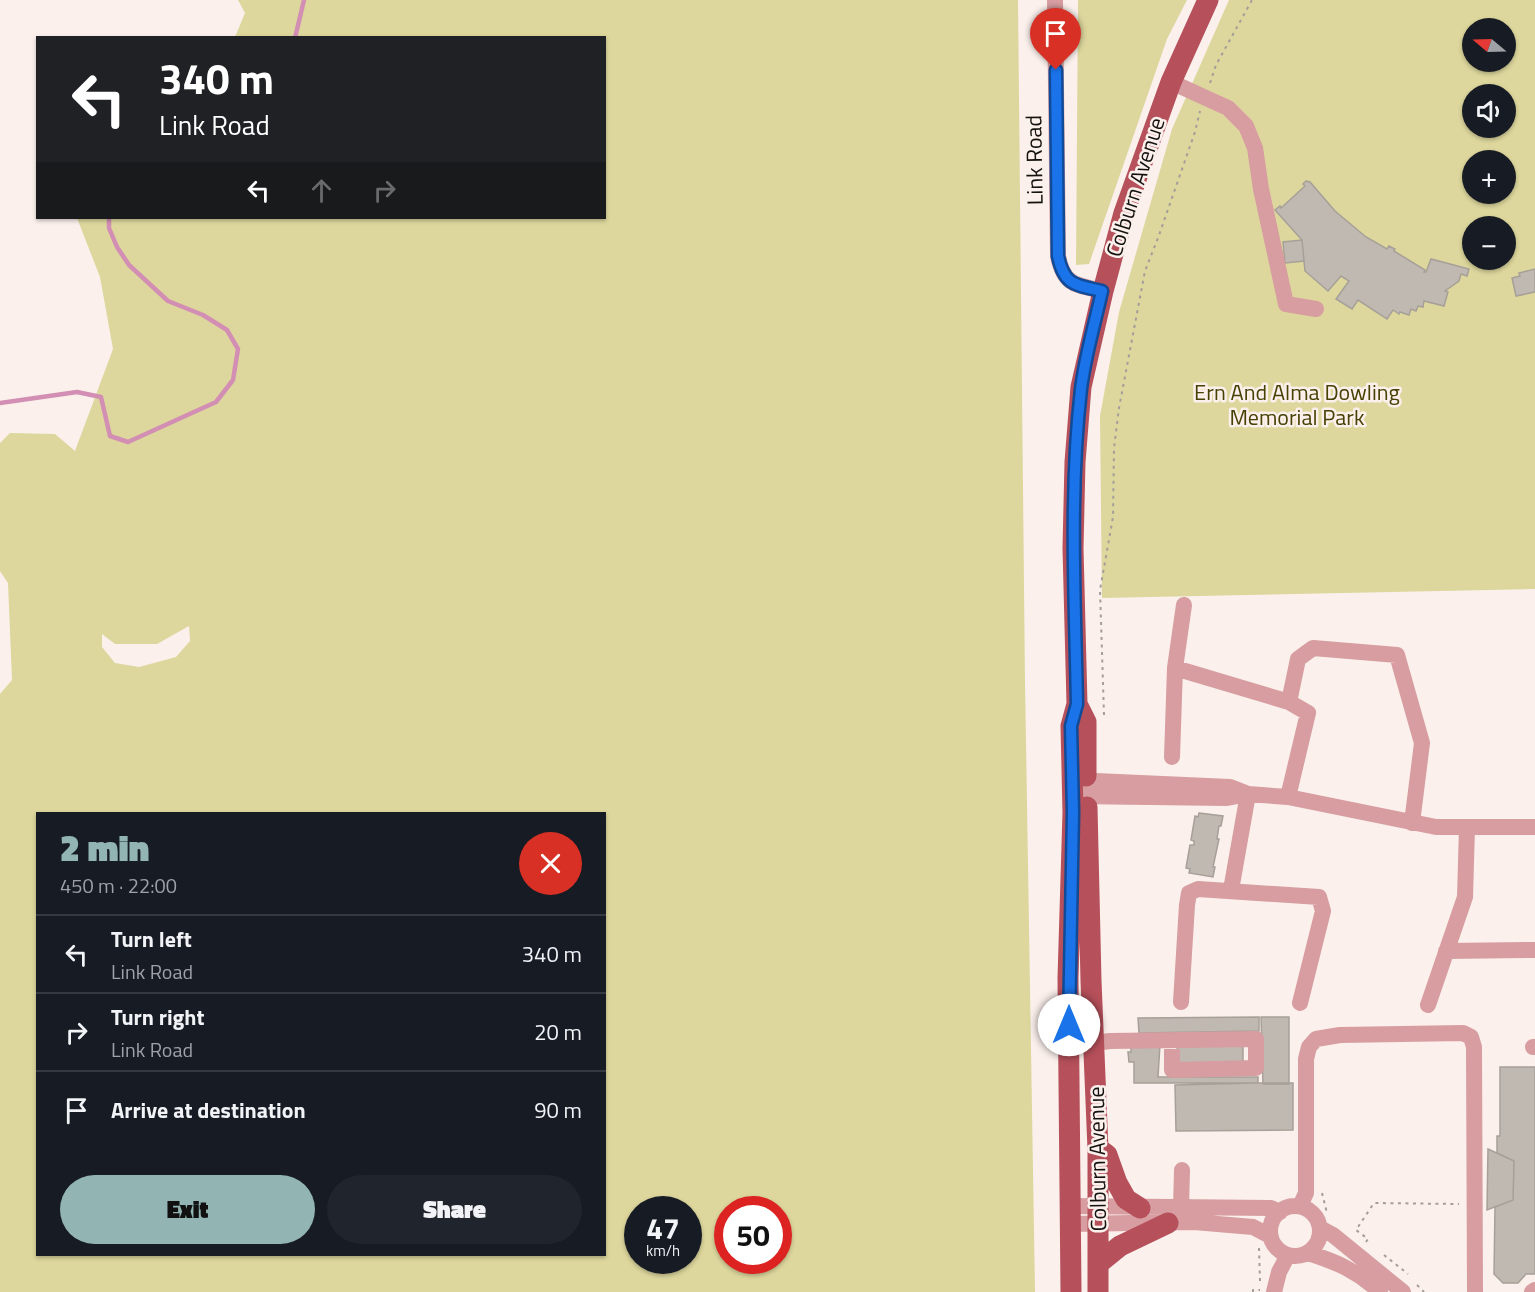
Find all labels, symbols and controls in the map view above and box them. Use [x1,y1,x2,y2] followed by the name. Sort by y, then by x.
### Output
[1030,8,1081,70] pin
[1039,17,1072,50] icon: arrive
[1462,18,1516,72] north arrow
[1462,18,1516,270] map controls
[159,46,274,110] text: 340 m
[60,60,138,138] icon: left
[1462,84,1516,138] button: sound
[159,104,270,145] text: Link Road
[1096,113,1174,261] street label: Colburn Avenue
[1016,115,1052,205] street label: Link Road
[1462,150,1516,204] button: +
[242,174,275,207] icon: left
[305,174,338,207] icon: ahead
[368,174,401,207] icon: right
[1462,216,1516,270] button: −
[1194,375,1400,434] park label: Ern And Alma Dowling Memorial Park
[60,820,149,875] text: 2 min
[519,832,582,895] button: close
[60,870,177,901] text: 450 m · 22:00
[111,922,192,956] text: Turn left
[522,937,582,971] text: 340 m
[60,938,93,971] icon: left
[111,956,193,987] text: Link Road
[1037,993,1101,1057] position arrow
[111,1000,205,1034] text: Turn right
[534,1015,582,1049] text: 20 m
[60,1016,93,1049] icon: right
[111,1034,193,1065] text: Link Road
[1079,1086,1115,1232] street label: Colburn Avenue
[111,1093,306,1127] text: Arrive at destination
[534,1093,582,1127] text: 90 m
[60,1094,93,1127] icon: arrive
[60,1175,315,1244] button: Exit
[327,1175,582,1244] button: Share
[714,1196,792,1274] speed limit sign: 50
[646,1205,680,1251] text: 47
[646,1239,680,1262] text: km/h

